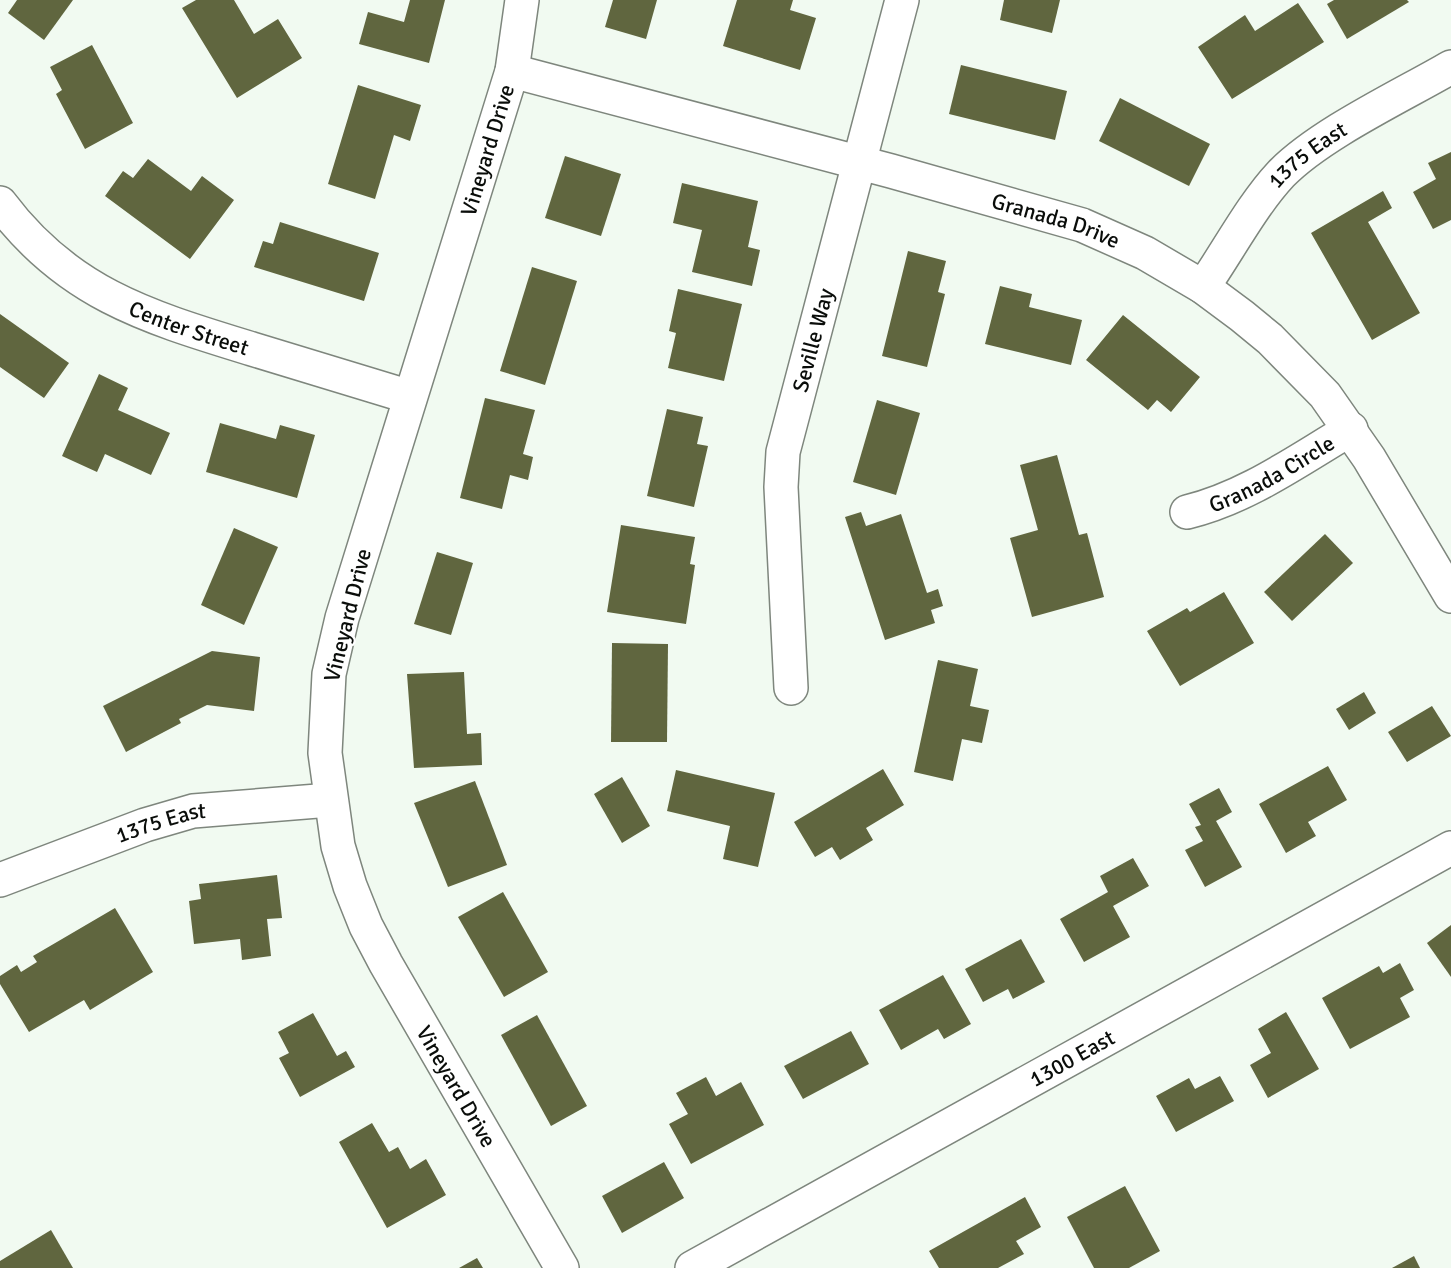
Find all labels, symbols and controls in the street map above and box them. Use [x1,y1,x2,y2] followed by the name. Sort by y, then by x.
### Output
[455,81,520,219] street label: Vineyard Drive
[1262,116,1352,194] street label: 1375 East
[989,187,1124,254] street label: Granada Drive
[786,285,840,395] street label: Seville Way
[125,295,252,361] street label: Center Street
[1205,429,1339,518] street label: Granada Circle
[318,546,377,684] street label: Vineyard Drive
[112,797,207,849] street label: 1375 East
[411,1021,502,1152] street label: Vineyard Drive
[1025,1024,1120,1093] street label: 1300 East

